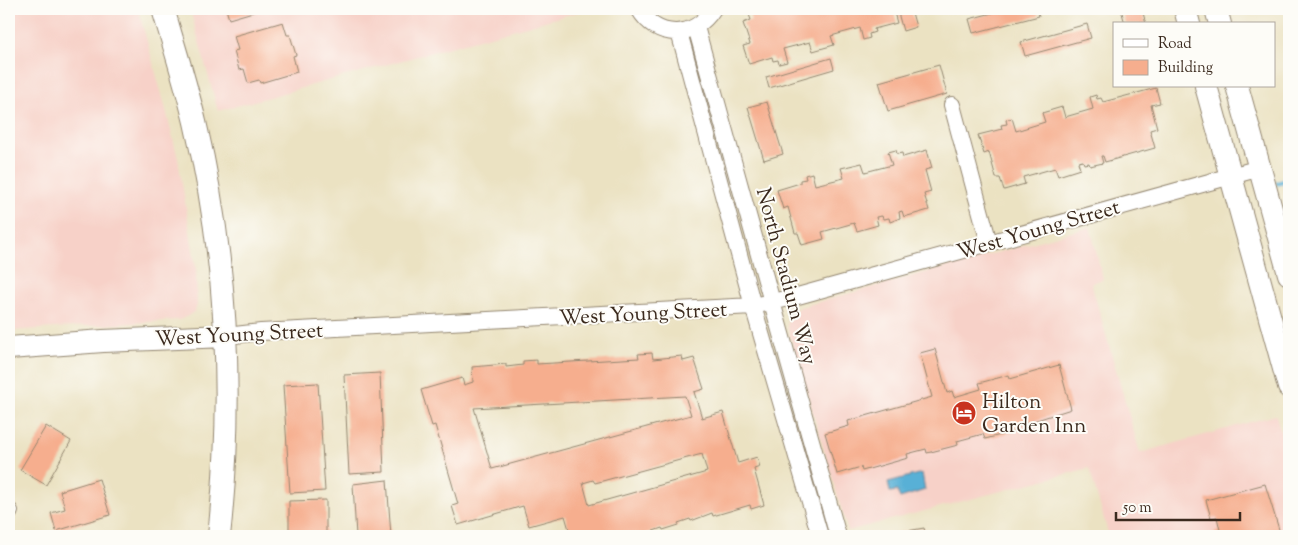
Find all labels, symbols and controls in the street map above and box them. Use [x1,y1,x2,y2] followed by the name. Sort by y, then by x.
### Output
[1113,22,1276,88] legend
[1158,34,1192,55] text: Road
[1158,58,1213,79] text: Building
[747,184,823,369] street label: North Stadium Way
[953,193,1124,269] street label: West Young Street
[558,296,728,334] street label: West Young Street
[154,317,324,355] street label: West Young Street
[982,388,1086,442] place label: Hilton Garden Inn
[951,400,977,426] hotel icon: Hilton Garden Inn
[1116,490,1239,522] scale bar
[1122,498,1152,519] text: 50 m

